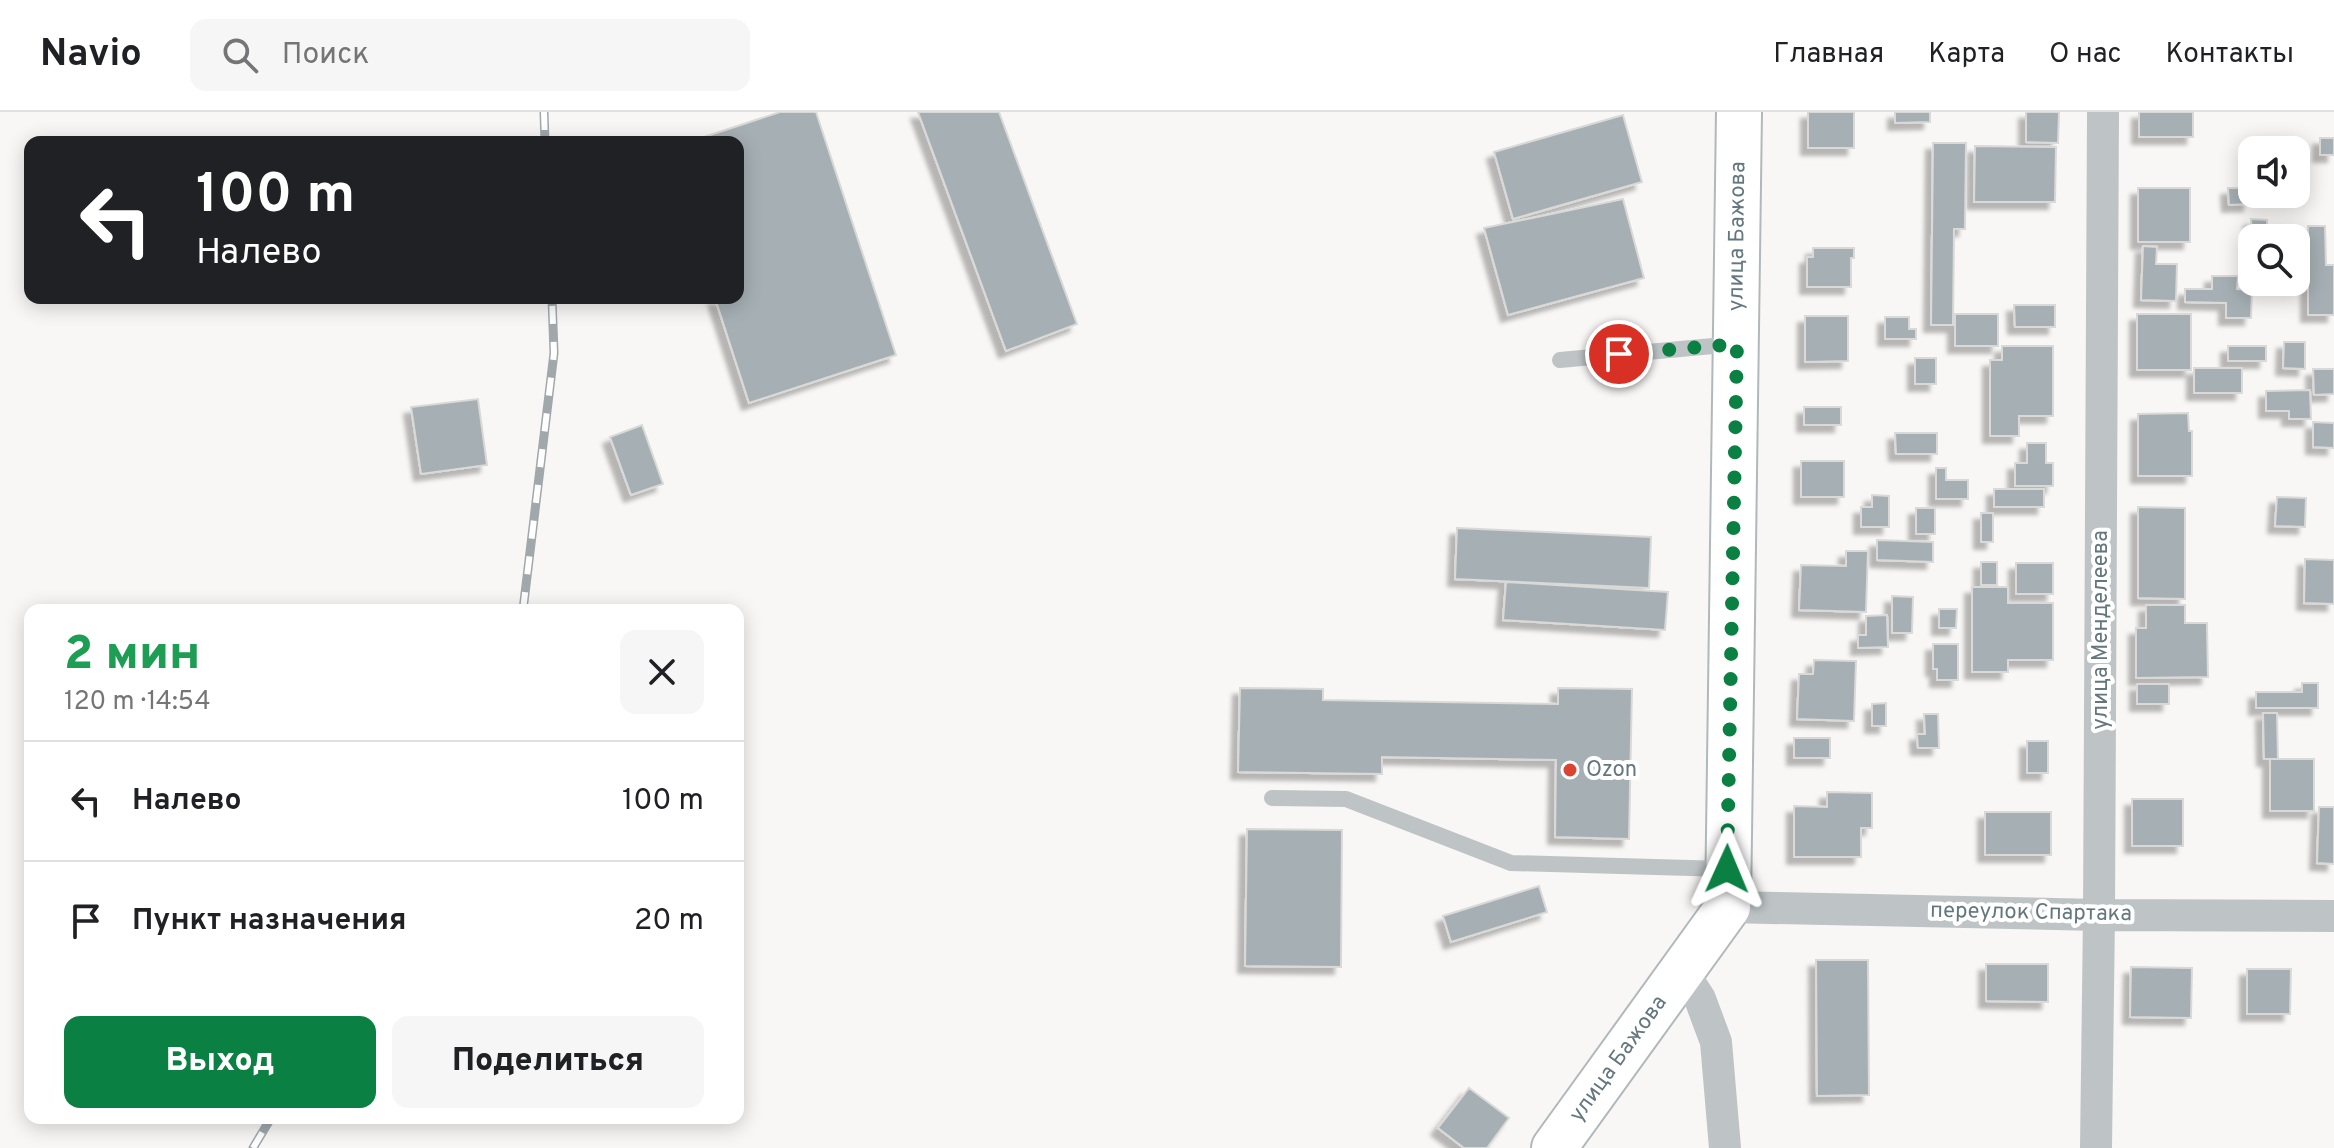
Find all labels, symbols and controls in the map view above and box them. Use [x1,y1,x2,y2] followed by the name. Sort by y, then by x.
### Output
[190,19,750,91] search box
[40,31,142,80] text: Navio
[218,33,262,77] icon: search
[282,37,369,74] text: Поиск
[1773,37,1884,73] text: Главная
[1928,37,2005,73] text: Карта
[2049,37,2122,73] text: О нас
[2166,37,2294,73] text: Контакты
[2238,136,2310,296] map controls
[2238,136,2310,208] button: sound
[1723,161,1752,311] street label: улица Бажова
[196,162,355,232] text: 100 m
[64,168,168,272] icon: left
[2238,224,2310,296] button: search
[196,231,322,277] text: Налево
[1585,320,1653,388] pin
[1597,332,1641,376] icon: arrive
[2088,530,2115,730] street label: улица Менделеева
[64,626,200,686] text: 2 мин
[620,630,704,714] button: close
[64,686,211,719] text: 120 m · 14:54
[1586,757,1637,784] place label: Ozon
[1561,761,1579,779] marker: Ozon
[64,779,108,823] icon: left
[132,783,241,820] text: Налево
[622,783,704,820] text: 100 m
[1685,827,1769,911] position arrow
[1930,898,2132,928] street label: переулок Спартака
[64,899,108,943] icon: arrive
[132,903,406,940] text: Пункт назначения
[634,903,704,940] text: 20 m
[1564,990,1673,1127] street label: улица Бажова
[64,1016,376,1108] button: Выход
[392,1016,704,1108] button: Поделиться

